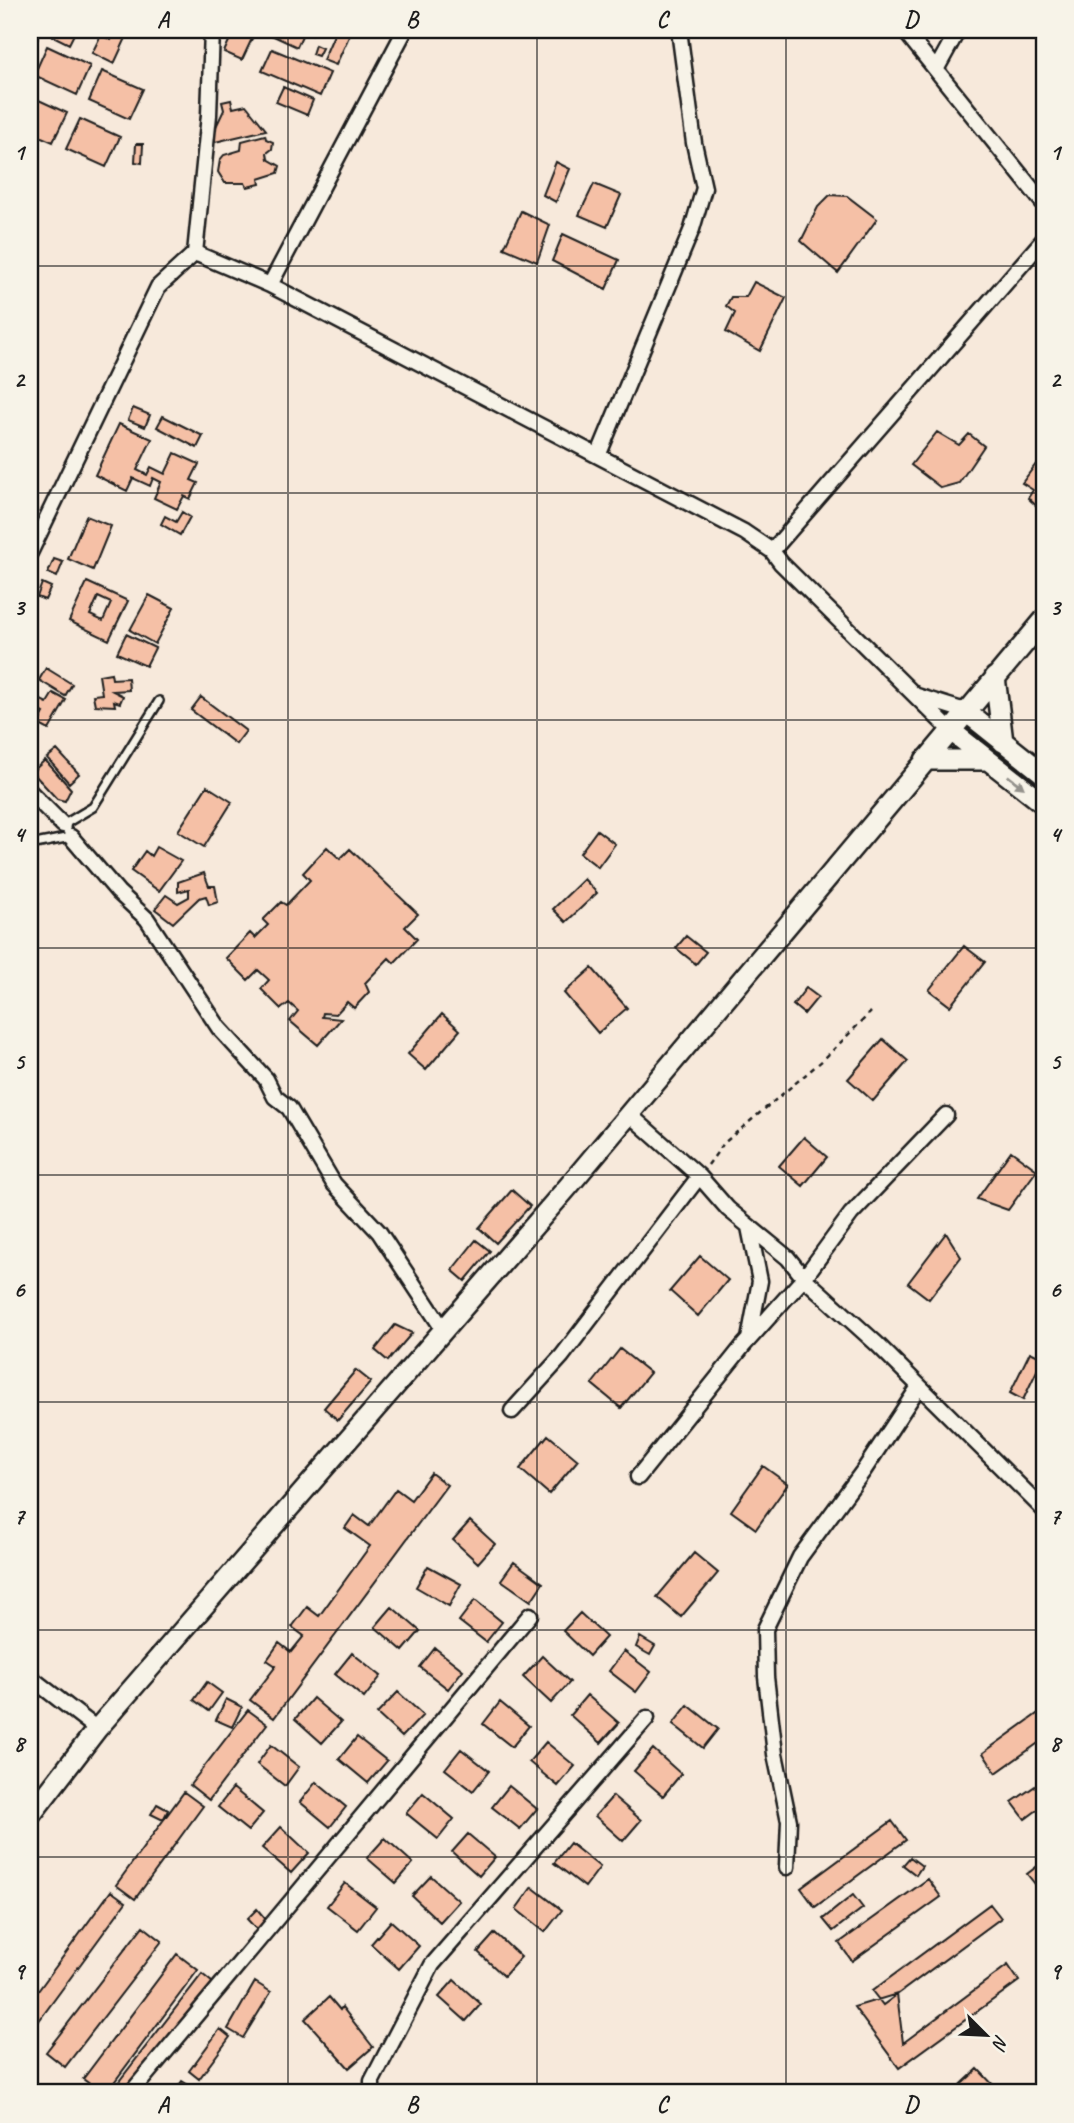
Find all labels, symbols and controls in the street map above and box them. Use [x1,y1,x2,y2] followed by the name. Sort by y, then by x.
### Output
[157,5,171,34] text: A
[406,5,420,34] text: B
[657,5,671,34] text: C
[904,5,920,34] text: D
[14,138,27,167] text: 1
[1050,138,1063,167] text: 1
[14,365,27,394] text: 2
[1050,365,1063,394] text: 2
[14,593,27,622] text: 3
[1050,593,1063,622] text: 3
[1008,774,1025,789] one-way arrow
[14,820,27,849] text: 4
[1050,820,1063,849] text: 4
[14,1047,26,1076] text: 5
[1050,1047,1062,1076] text: 5
[14,1275,27,1304] text: 6
[1050,1275,1063,1304] text: 6
[14,1502,27,1531] text: 7
[1050,1502,1063,1531] text: 7
[14,1729,27,1758] text: 8
[1050,1729,1063,1758] text: 8
[14,1957,27,1986] text: 9
[1050,1957,1063,1986] text: 9
[951,2000,1021,2070] north arrow
[986,2031,1014,2055] text: N
[157,2090,171,2119] text: A
[406,2090,420,2119] text: B
[657,2090,671,2119] text: C
[904,2090,920,2119] text: D

